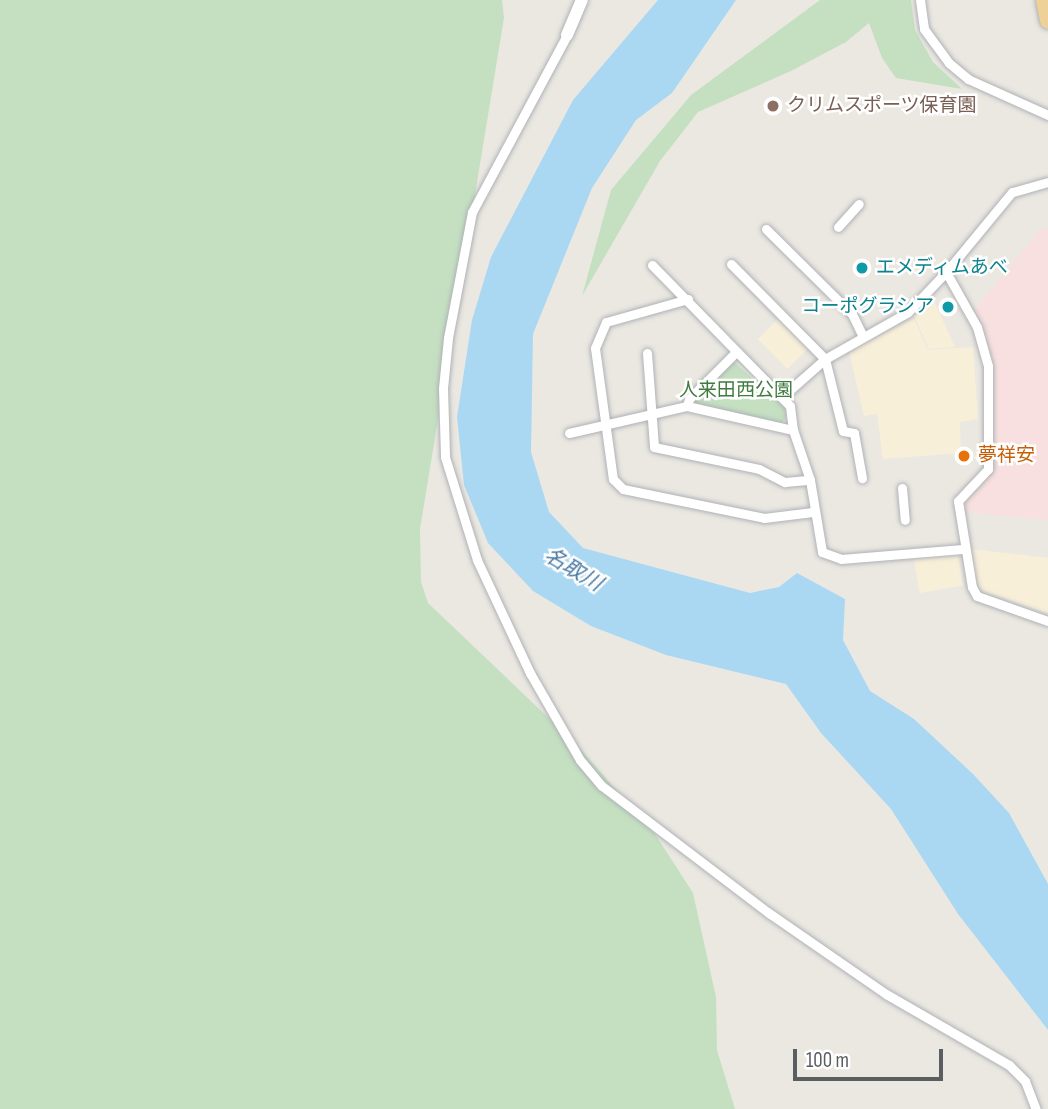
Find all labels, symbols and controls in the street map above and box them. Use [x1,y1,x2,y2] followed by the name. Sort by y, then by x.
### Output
[787,95,977,117] place label: クリムスポーツ保育園
[765,98,781,114] marker: クリムスポーツ保育園
[876,257,1009,279] place label: エメディムあべ
[854,260,870,276] marker: エメディムあべ
[801,296,934,318] place label: コーポグラシア
[940,299,956,315] marker: コーポグラシア
[679,380,793,402] park label: 人来田西公園
[978,445,1035,467] place label: 夢祥安
[956,448,972,464] marker: 夢祥安
[540,543,606,597] water label: 名取川
[796,1036,946,1080] scale bar
[806,1048,849,1073] text: 100 m

